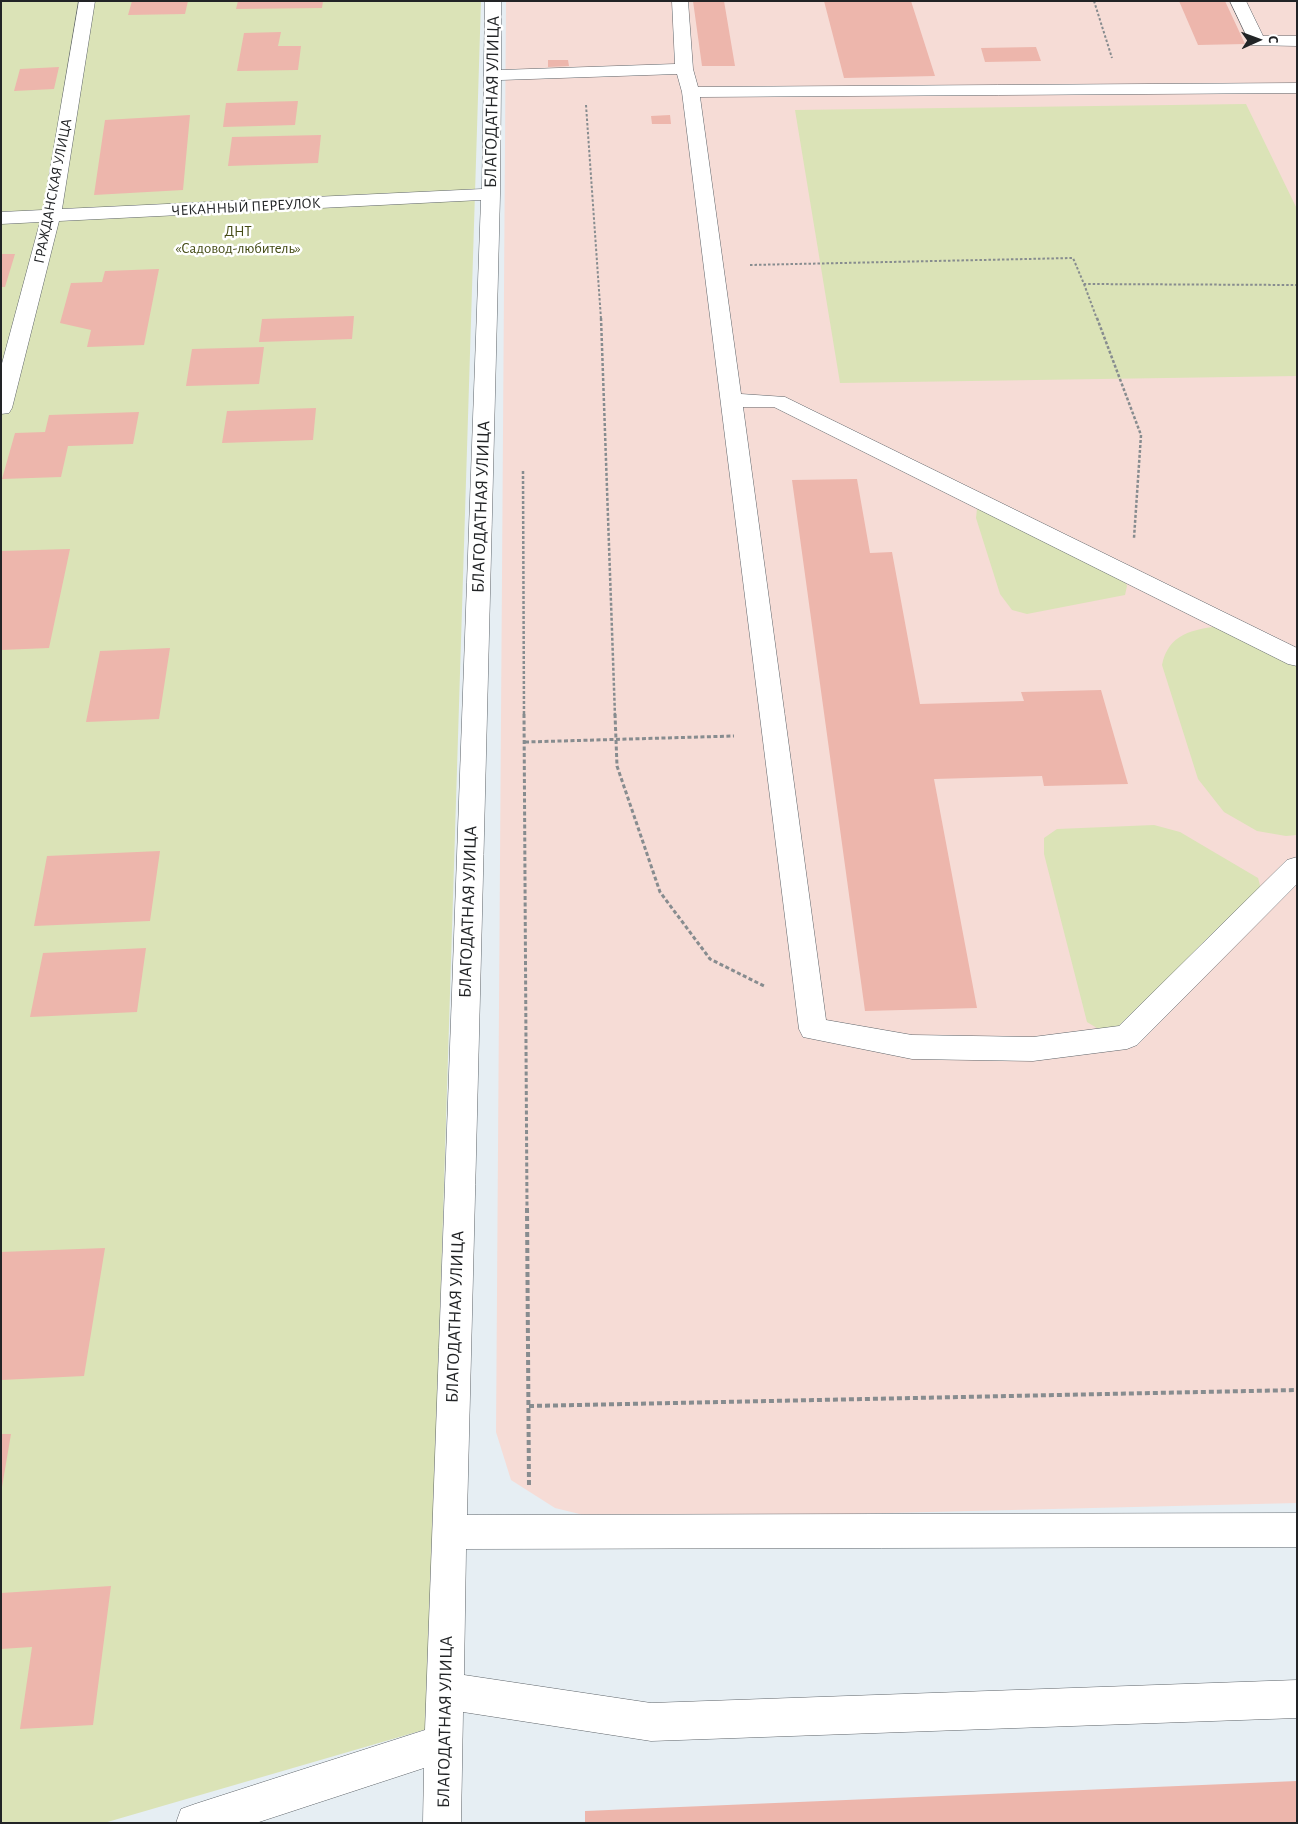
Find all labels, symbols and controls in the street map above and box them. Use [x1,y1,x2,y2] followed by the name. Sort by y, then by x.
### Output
[1233,15,1283,65] north arrow
[480,16,504,188] street label: БЛАГОДАТНАЯ УЛИЦА
[1266,35,1280,44] text: С
[30,117,76,265] street label: ГРАЖДАНСКАЯ УЛИЦА
[171,194,321,220] street label: ЧЕКАННЫЙ ПЕРЕУЛОК
[175,222,301,257] park label: ДНТ «Садовод-любитель»
[467,420,495,594] street label: БЛАГОДАТНАЯ УЛИЦА
[454,825,482,999] street label: БЛАГОДАТНАЯ УЛИЦА
[441,1230,469,1404] street label: БЛАГОДАТНАЯ УЛИЦА
[433,1636,457,1808] street label: БЛАГОДАТНАЯ УЛИЦА

